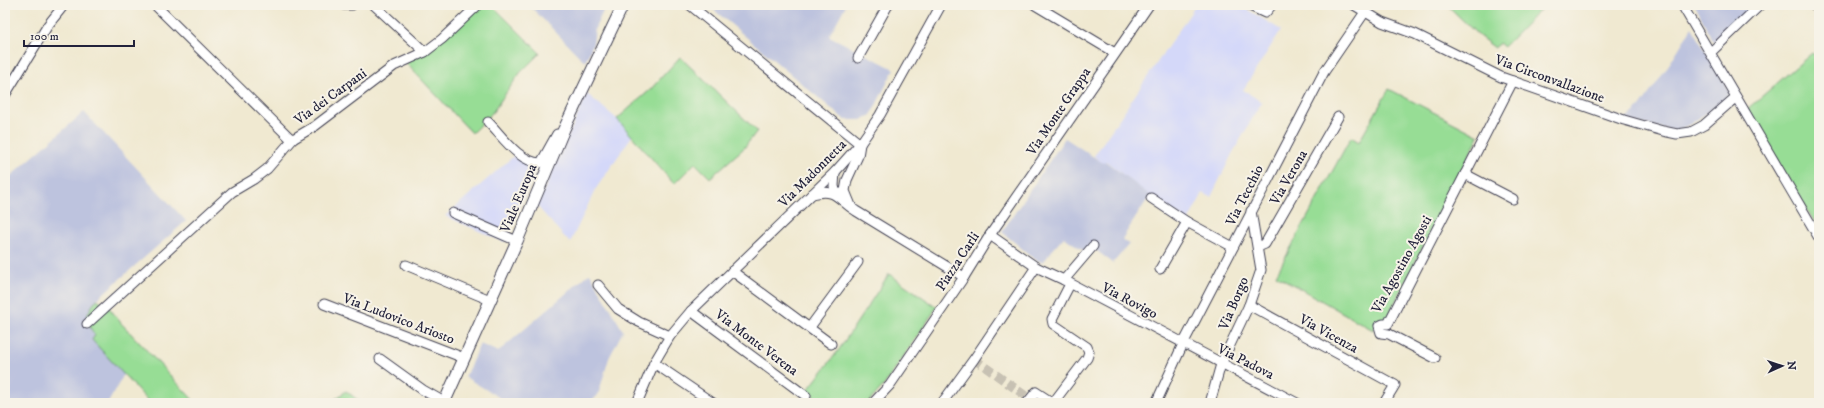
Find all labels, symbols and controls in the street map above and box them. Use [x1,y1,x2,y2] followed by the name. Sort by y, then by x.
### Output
[24,22,134,48] scale bar
[30,29,59,44] text: 100 m
[1491,50,1607,107] street label: Via Circonvallazione
[290,64,371,130] street label: Via dei Carpani
[1022,64,1095,160] street label: Via Monte Grappa
[774,136,851,212] street label: Via Madonnetta
[1265,147,1312,209] street label: Via Verona
[496,161,541,236] street label: Viale Europa
[1221,162,1268,230] street label: Via Tecchio
[1367,212,1436,317] street label: Via Agostino Agosti
[932,228,984,295] street label: Piazza Carli
[1214,274,1253,334] street label: Via Borgo
[1098,278,1161,323] street label: Via Rovigo
[339,289,457,349] street label: Via Ludovico Ariosto
[710,305,802,380] street label: Via Monte Verena
[1295,310,1361,357] street label: Via Vicenza
[1213,340,1277,384] street label: Via Padova
[1762,346,1802,386] north arrow
[1784,361,1798,370] text: N

